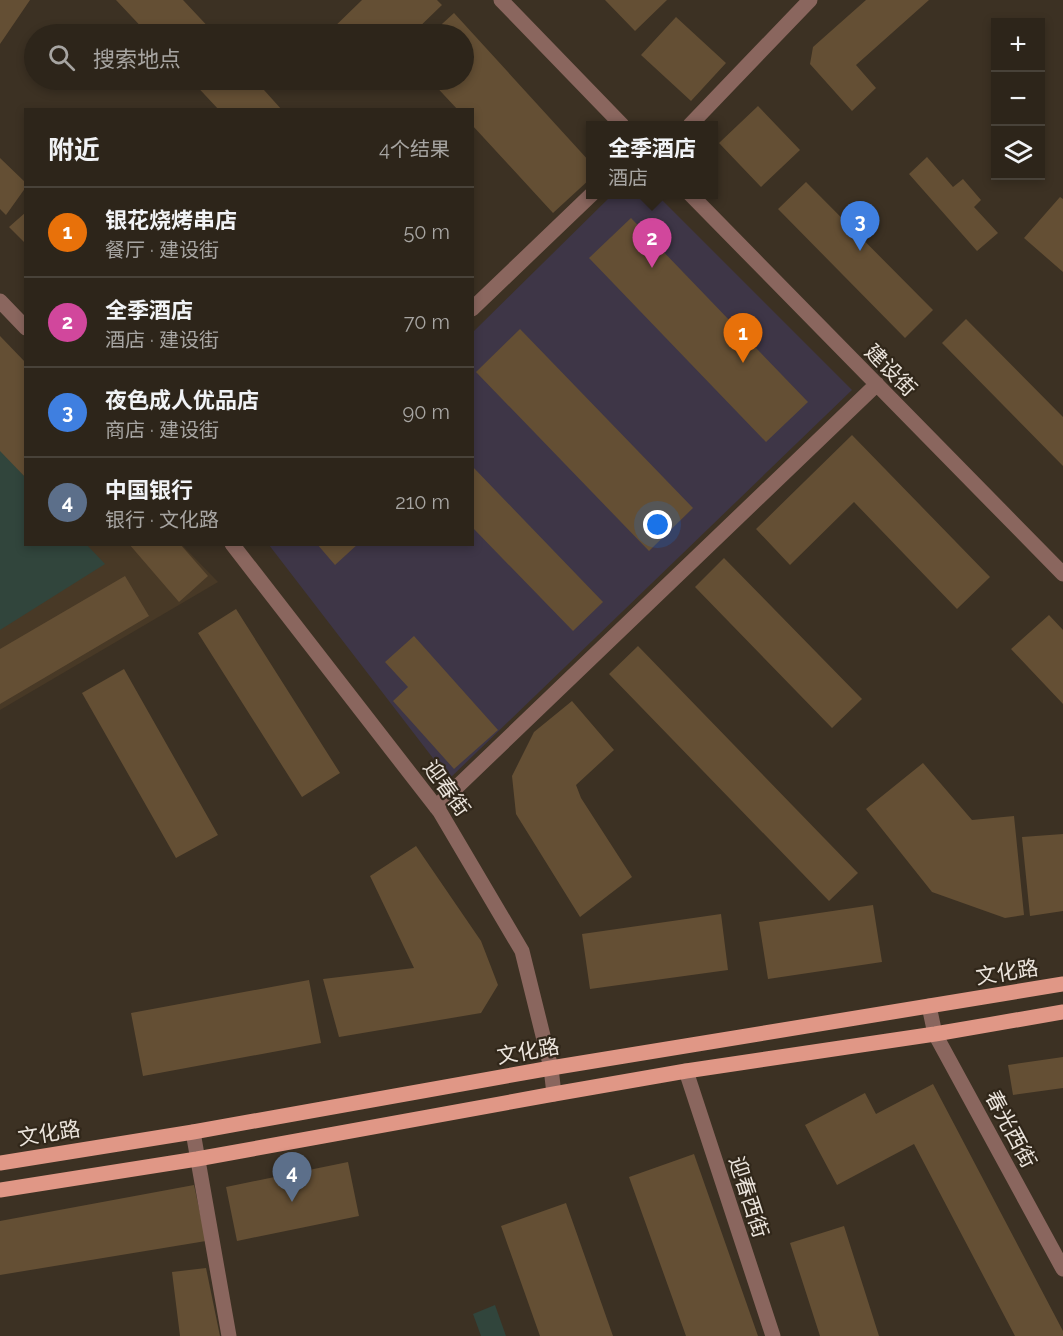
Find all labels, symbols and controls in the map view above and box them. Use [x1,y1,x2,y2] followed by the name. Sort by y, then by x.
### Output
[991,18,1045,180] map controls
[991,18,1045,72] button: +
[24,24,474,90] search box
[45,41,78,74] icon: search
[93,46,181,72] text: 搜索地点
[991,72,1045,126] button: −
[586,121,718,199] popup
[991,126,1045,180] button: layers
[48,135,100,165] text: 附近
[608,135,696,161] text: 全季酒店
[379,137,450,161] text: 4个结果
[608,166,648,190] text: 酒店
[840,202,880,251] pin: 3
[105,207,237,233] text: 银花烧烤串店
[632,218,672,268] pin: 2
[63,220,72,244] text: 1
[403,220,450,244] text: 50 m
[105,238,219,262] text: 餐厅 · 建设街
[105,297,193,323] text: 全季酒店
[62,310,73,334] text: 2
[404,310,450,334] text: 70 m
[724,314,762,363] pin: 1
[105,328,219,352] text: 酒店 · 建设街
[860,339,922,401] street label: 建设街
[105,387,259,413] text: 夜色成人优品店
[62,400,73,424] text: 3
[403,400,450,424] text: 90 m
[105,418,219,442] text: 商店 · 建设街
[105,477,193,503] text: 中国银行
[62,490,73,514] text: 4
[395,490,450,514] text: 210 m
[105,508,219,532] text: 银行 · 文化路
[643,510,672,539] your location
[418,755,476,821] street label: 迎春街
[974,955,1040,989] street label: 文化路
[495,1033,561,1069] street label: 文化路
[980,1086,1042,1172] street label: 春光西街
[16,1116,82,1150] street label: 文化路
[272,1152,312,1202] pin: 4
[724,1153,774,1241] street label: 迎春西街

